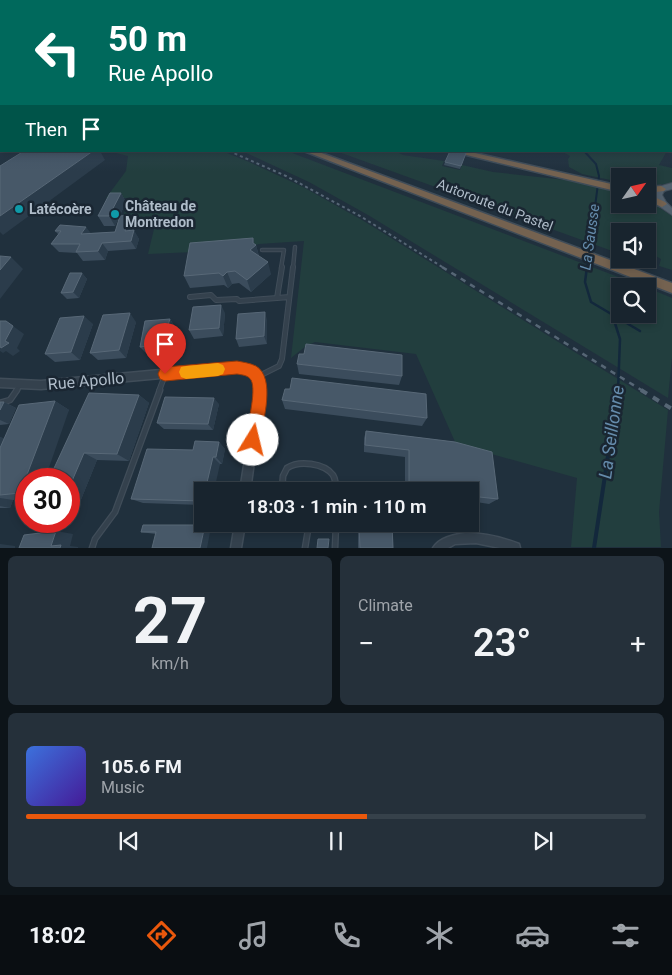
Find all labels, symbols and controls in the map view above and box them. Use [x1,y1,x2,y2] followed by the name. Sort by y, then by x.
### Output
[108,19,187,60] text: 50 m
[25,20,90,85] icon: left
[108,61,213,86] text: Rue Apollo
[77,115,105,143] icon: arrive
[25,118,67,141] text: Then
[611,168,656,212] north arrow
[611,168,656,323] map controls
[435,175,555,235] street label: Autoroute du Pastel
[125,198,196,230] place label: Château de Montredon
[29,201,92,217] place label: Latécoère
[576,202,604,271] water label: La Sausse
[13,203,25,215] marker: Latécoère
[109,208,121,220] marker: Château de Montredon
[611,223,656,268] button: sound
[611,278,656,323] button: search
[144,323,186,374] pin
[151,330,179,358] icon: arrive
[47,368,125,394] street label: Rue Apollo
[594,384,628,480] water label: La Seillonne
[226,413,278,465] position arrow
[15,468,80,533] speed limit sign: 30
[246,495,427,518] text: 18:03 · 1 min · 110 m
[133,583,207,659] text: 27
[358,596,413,615] text: Climate
[473,621,531,665] text: 23°
[358,627,374,660] text: −
[630,627,646,660] text: +
[151,654,189,673] text: km/h
[101,755,182,778] text: 105.6 FM
[101,778,144,797] text: Music
[115,827,143,855] icon: previous
[322,827,350,855] icon: pause
[529,827,557,855] icon: next
[144,918,179,953] icon: directions
[236,918,271,953] icon: music
[329,918,364,953] icon: phone
[422,918,457,953] icon: climate
[515,918,550,953] icon: car
[608,918,643,953] icon: filters
[29,923,86,948] text: 18:02

